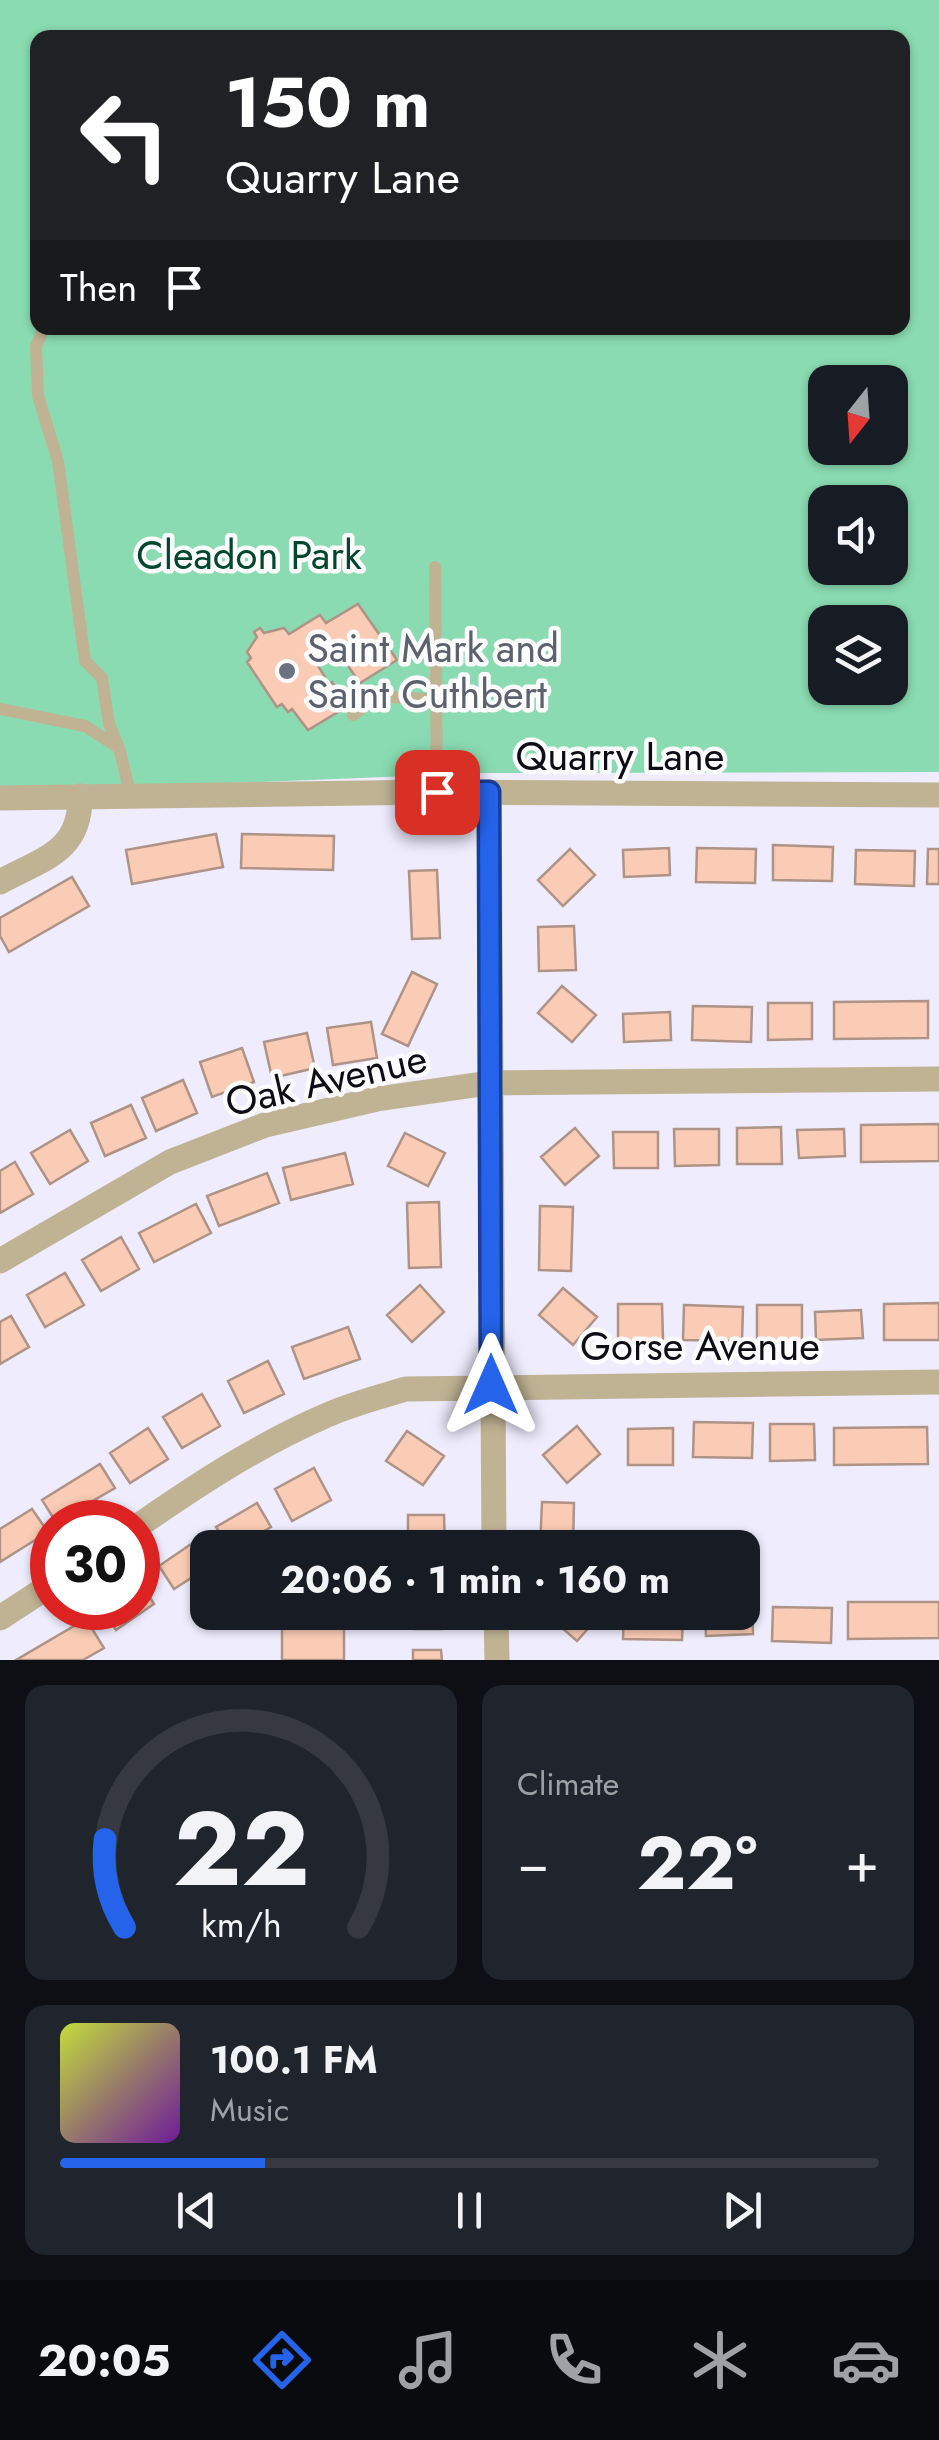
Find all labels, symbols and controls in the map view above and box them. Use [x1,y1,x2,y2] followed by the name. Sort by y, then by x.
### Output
[225,52,431,153] text: 150 m
[60,70,190,200] icon: left
[225,145,460,210] text: Quarry Lane
[60,260,137,315] text: Then
[157,260,212,315] icon: arrive
[808,365,908,465] north arrow
[808,365,908,705] map controls
[808,485,908,585] button: sound
[136,526,362,584] park label: Cleadon Park
[808,605,908,705] button: layers
[307,619,559,723] place label: Saint Mark and Saint Cuthbert
[276,660,298,682] marker: Saint Mark and Saint Cuthbert
[516,727,724,785] street label: Quarry Lane
[395,750,480,835] pin
[410,765,465,820] icon: arrive
[220,1029,432,1131] street label: Oak Avenue
[580,1317,820,1375] street label: Gorse Avenue
[439,1333,543,1437] position arrow
[30,1500,160,1630] speed limit sign: 30
[280,1552,670,1607] text: 20:06 · 1 min · 160 m
[517,1761,619,1807] text: Climate
[173,1774,309,1924] text: 22
[637,1809,758,1917] text: 22°
[517,1823,549,1903] text: −
[845,1823,879,1903] text: +
[201,1899,281,1950] text: km/h
[210,2032,378,2087] text: 100.1 FM
[210,2087,289,2133] text: Music
[169,2183,224,2238] icon: previous
[442,2183,497,2238] icon: pause
[715,2183,770,2238] icon: next
[247,2325,317,2395] icon: directions
[393,2325,463,2395] icon: music
[539,2325,609,2395] icon: phone
[685,2325,755,2395] icon: climate
[831,2325,901,2395] icon: car
[38,2328,171,2393] text: 20:05

